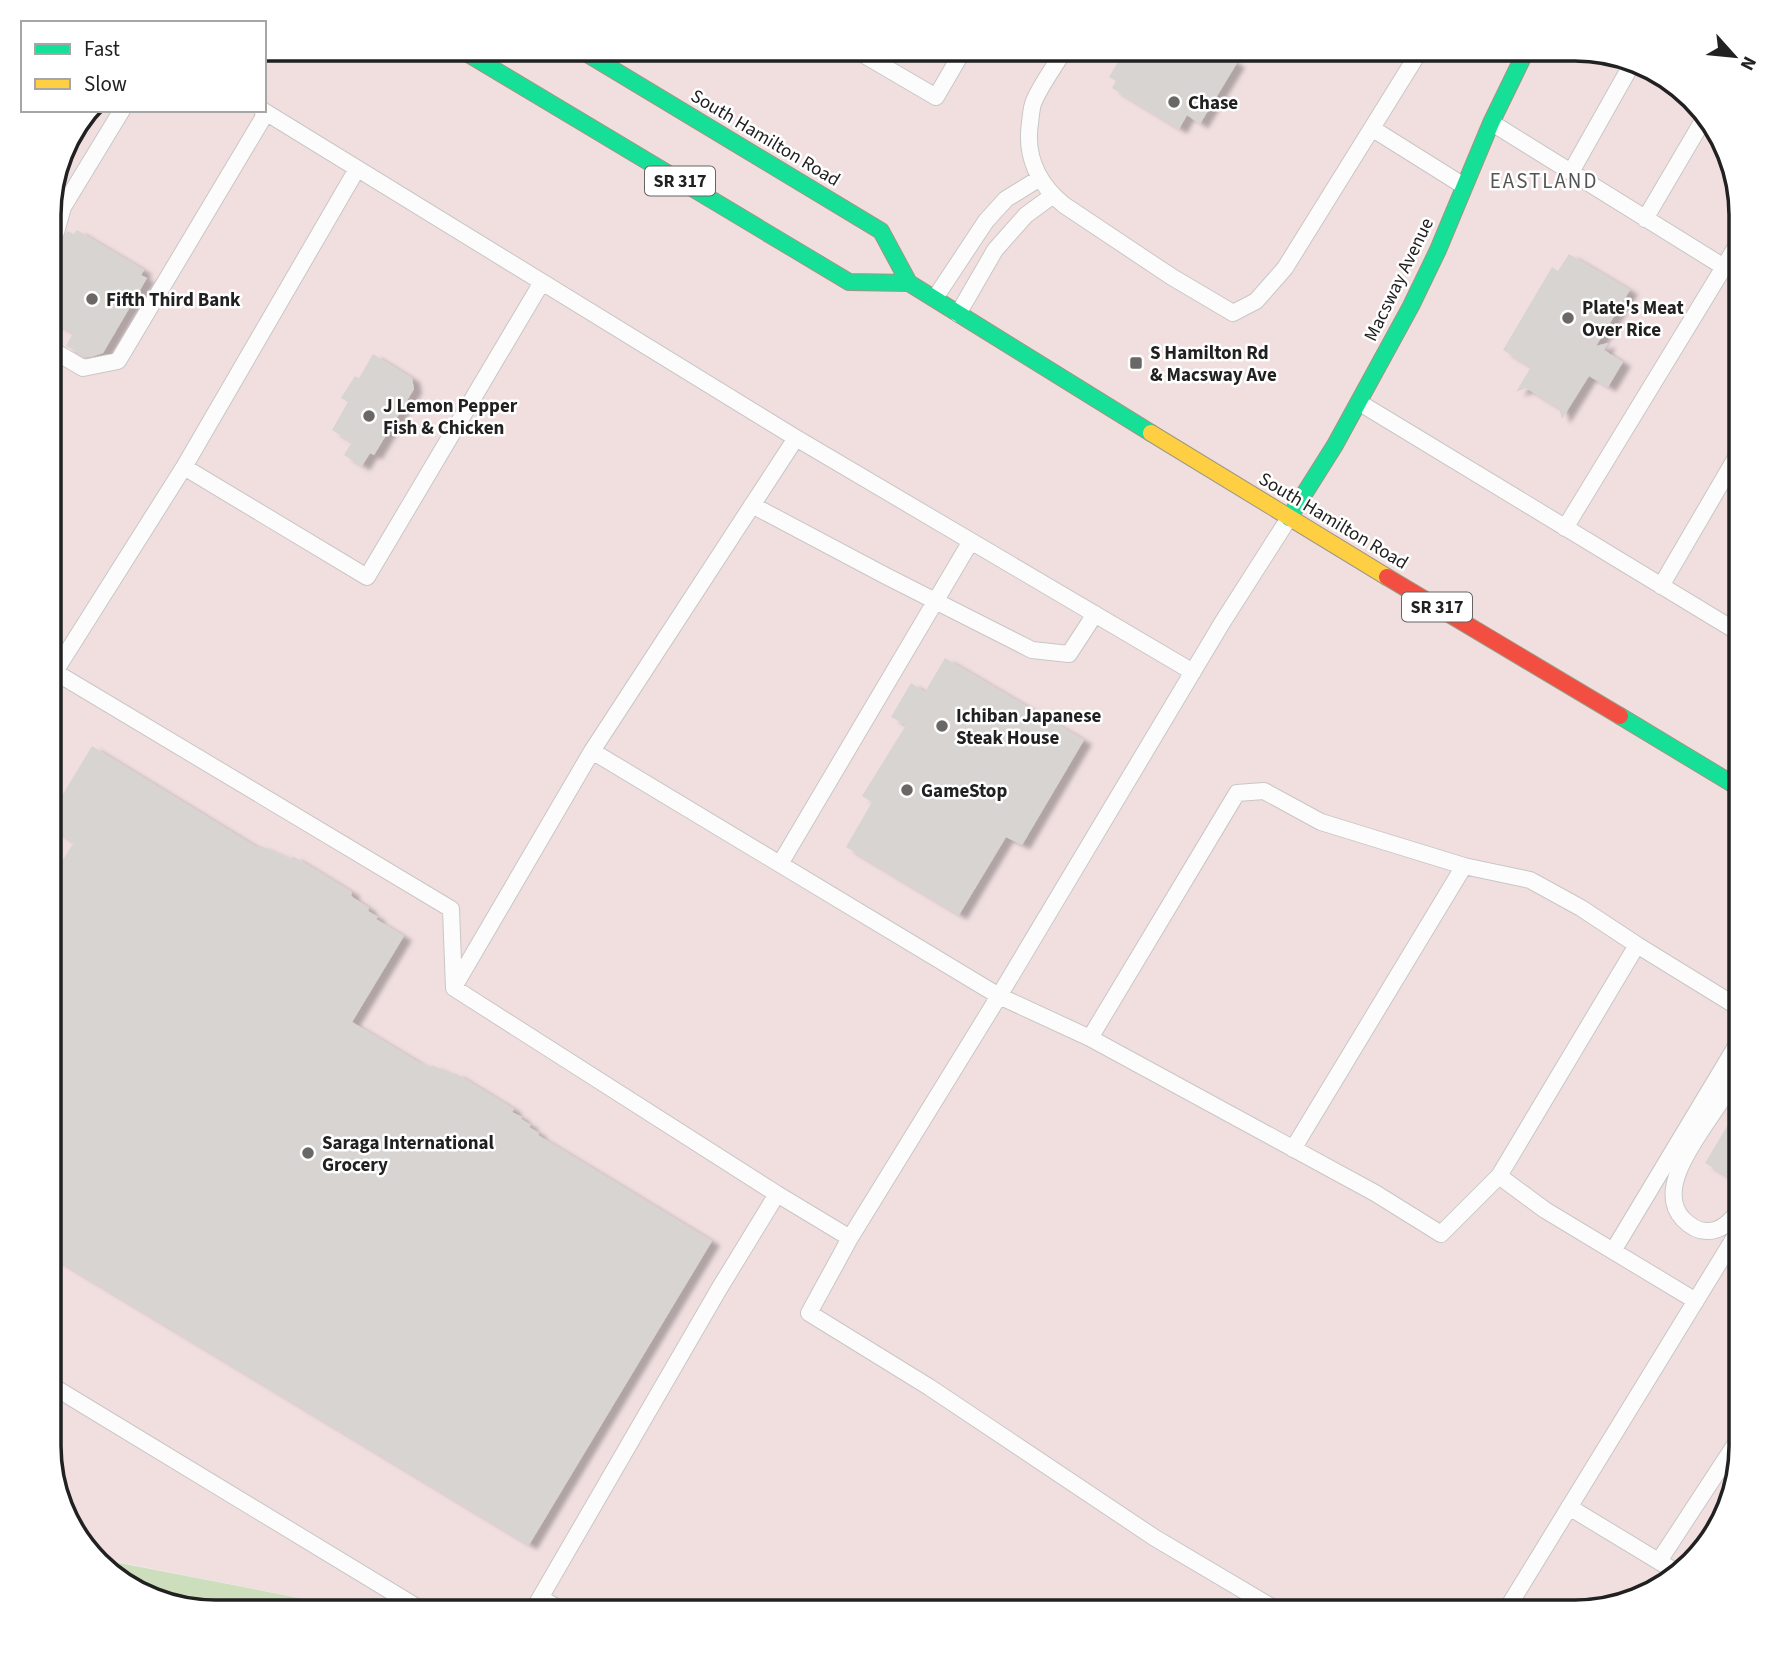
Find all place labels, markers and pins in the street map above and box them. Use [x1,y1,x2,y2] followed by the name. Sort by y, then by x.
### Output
[1188,90,1238,117] place label: Chase
[1166,94,1182,110] marker: Chase
[106,287,241,314] place label: Fifth Third Bank
[84,291,100,307] marker: Fifth Third Bank
[1582,295,1684,344] place label: Plate's Meat Over Rice
[1560,310,1576,326] marker: Plate's Meat Over Rice
[1150,340,1277,389] place label: S Hamilton Rd & Macsway Ave
[1128,355,1144,371] marker: S Hamilton Rd & Macsway Ave
[383,393,518,442] place label: J Lemon Pepper Fish & Chicken
[361,408,377,424] marker: J Lemon Pepper Fish & Chicken
[956,703,1102,752] place label: Ichiban Japanese Steak House
[934,718,950,734] marker: Ichiban Japanese Steak House
[921,778,1007,805] place label: GameStop
[899,782,915,798] marker: GameStop
[322,1130,495,1179] place label: Saraga International Grocery
[300,1145,316,1161] marker: Saraga International Grocery

